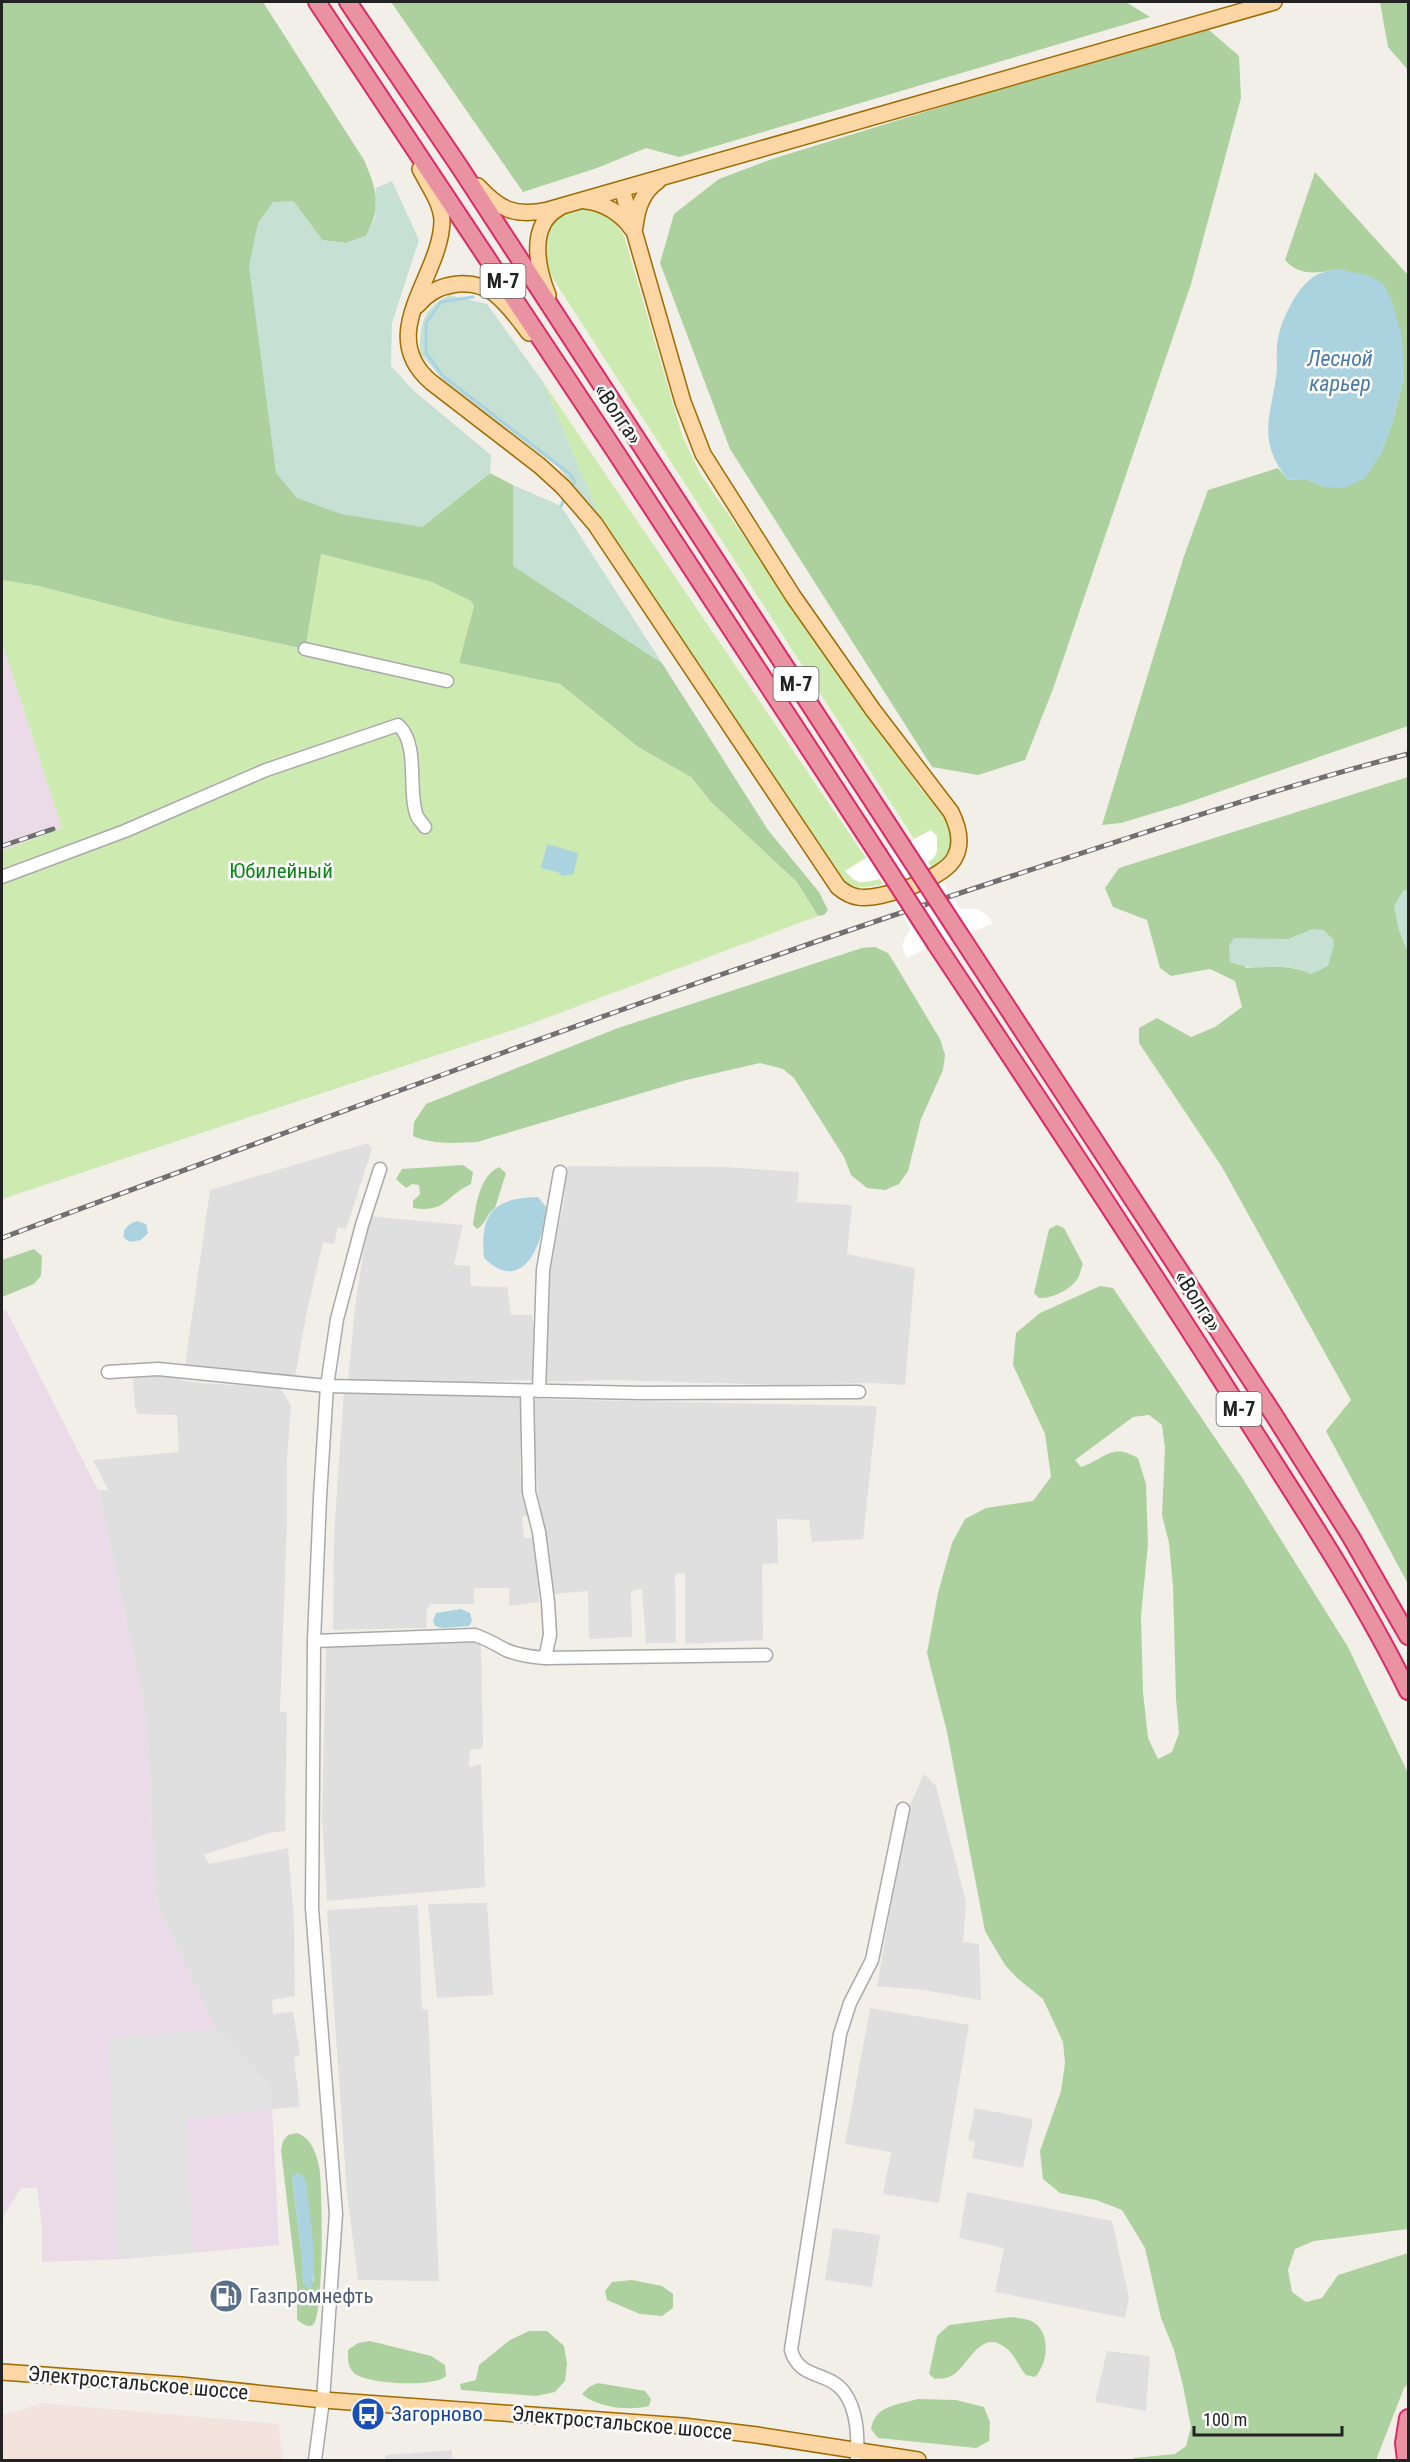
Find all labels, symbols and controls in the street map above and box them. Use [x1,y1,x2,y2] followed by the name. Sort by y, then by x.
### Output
[480,264,526,298] road number: М-7
[1306,346,1373,396] water label: Лесной карьер
[589,379,647,449] street label: «Волга»
[774,667,818,701] road number: М-7
[229,859,333,883] park label: Юбилейный
[1169,1266,1227,1336] street label: «Волга»
[1216,1392,1262,1426] road number: М-7
[208,2278,244,2314] fuel station icon: Газпромнефть
[249,2284,374,2308] place label: Газпромнефть
[27,2361,249,2405] street label: Электростальское шоссе
[350,2396,386,2432] bus stop icon: Загорново
[1194,2399,1342,2437] scale bar
[511,2401,733,2445] street label: Электростальское шоссе
[391,2402,483,2426] place label: Загорново
[1203,2409,1247,2430] text: 100 m

